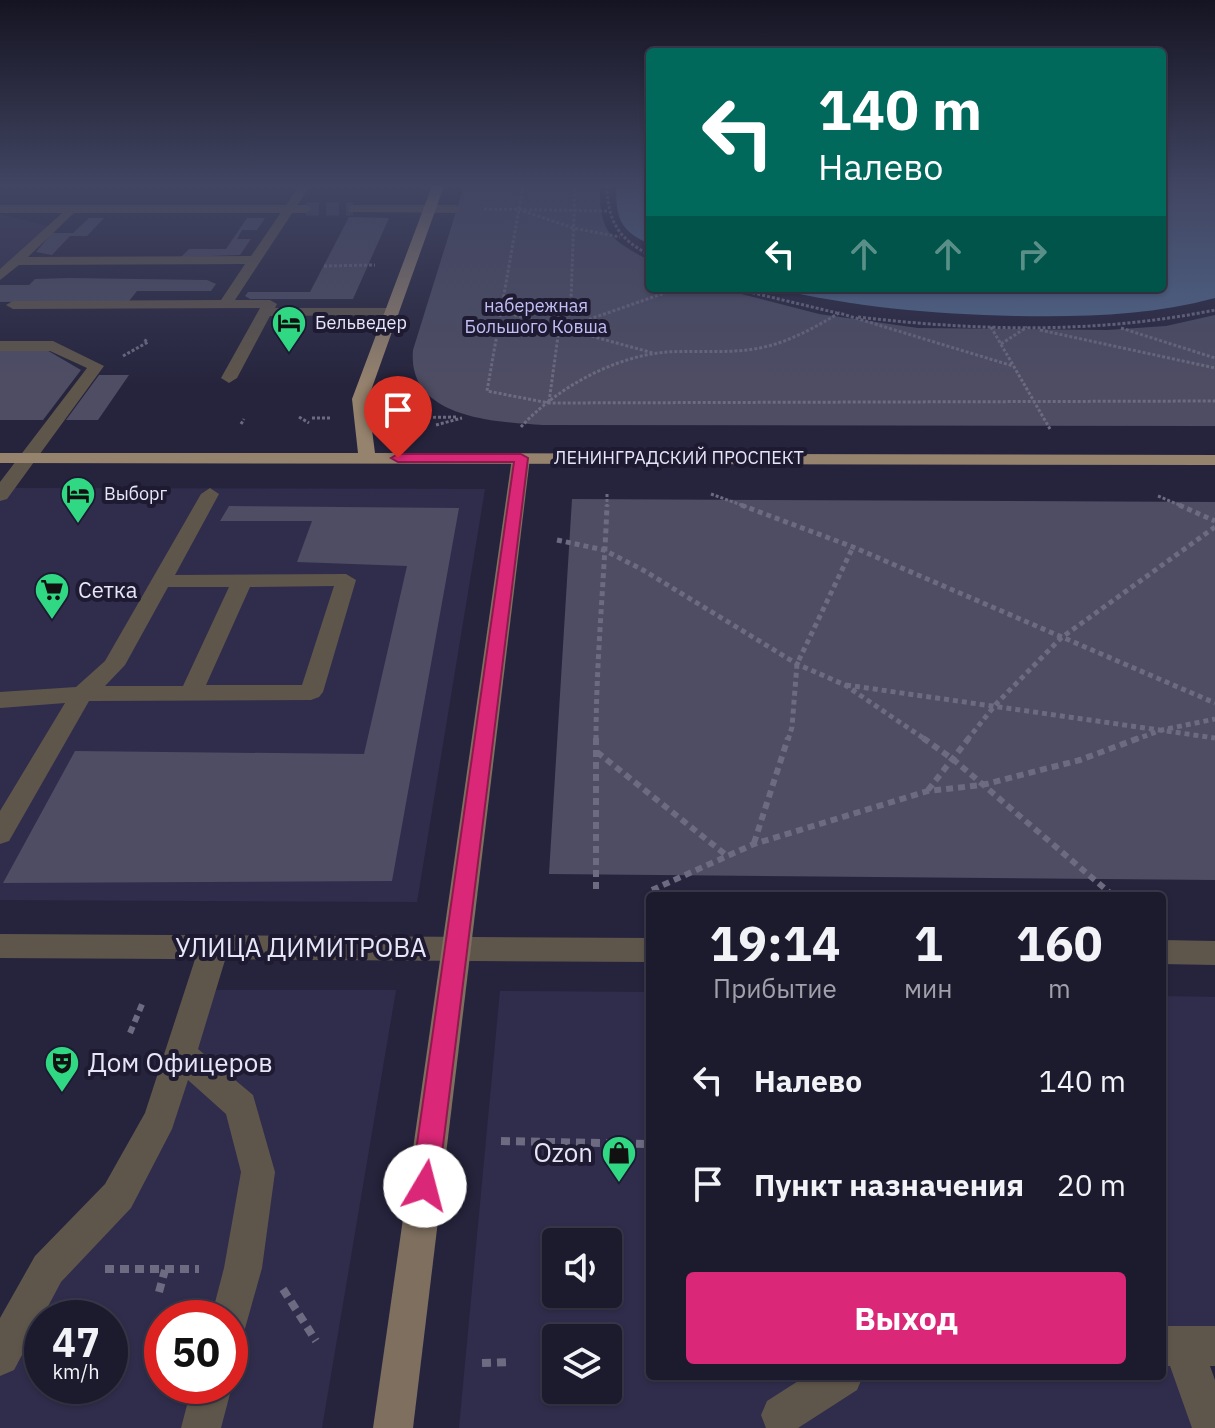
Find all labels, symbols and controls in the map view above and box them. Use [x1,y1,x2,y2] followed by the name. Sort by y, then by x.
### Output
[818,73,982,145] text: 140 m
[686,80,790,184] icon: left
[818,143,943,190] text: Налево
[758,232,802,276] icon: left
[842,232,886,276] icon: ahead
[926,232,970,276] icon: ahead
[1010,232,1054,276] icon: right
[465,294,608,338] park label: набережная Большого Ковша
[270,304,308,354] hotel icon: Бельведер
[315,311,407,334] place label: Бельведер
[364,376,432,458] pin
[376,388,420,432] icon: arrive
[554,446,804,469] street label: ЛЕНИНГРАДСКИЙ ПРОСПЕКТ
[59,475,97,525] hotel icon: Выборг
[104,482,167,505] place label: Выборг
[33,571,71,621] supermarket icon: Сетка
[78,575,138,604] place label: Сетка
[709,912,841,974] text: 19:14
[914,912,943,974] text: 1
[1016,912,1103,974] text: 160
[175,930,427,964] street label: УЛИЦА ДИМИТРОВА
[713,971,837,1005] text: Прибытие
[904,971,953,1005] text: мин
[1048,971,1071,1005] text: m
[43,1044,81,1094] theatre icon: Дом Офицеров
[88,1045,273,1079] place label: Дом Офицеров
[686,1058,730,1102] icon: left
[754,1061,862,1100] text: Налево
[1039,1061,1126,1100] text: 140 m
[600,1134,638,1184] shop icon: Ozon
[533,1135,593,1169] place label: Ozon
[383,1144,467,1228] position arrow
[686,1162,730,1206] icon: arrive
[754,1165,1024,1204] text: Пункт назначения
[1057,1165,1126,1204] text: 20 m
[542,1228,622,1404] map controls
[542,1228,622,1308] button: sound
[686,1272,1126,1364] button: Выход
[144,1300,248,1404] speed limit sign: 50
[52,1316,100,1368] text: 47
[542,1324,622,1404] button: layers
[52,1358,100,1385] text: km/h

